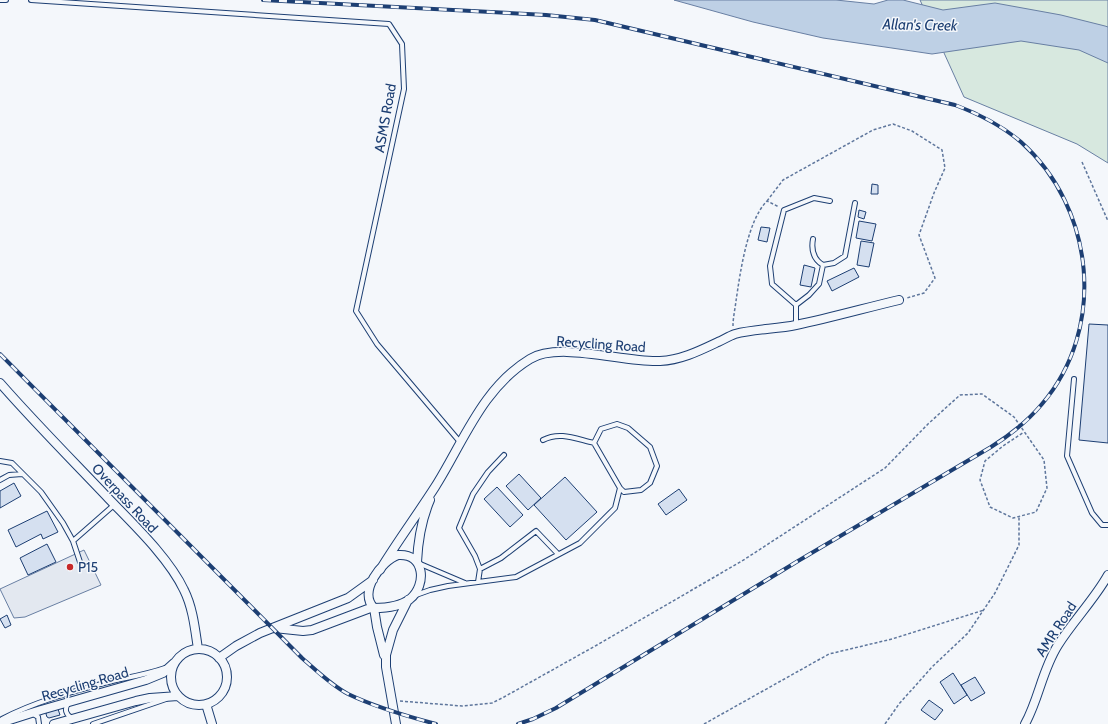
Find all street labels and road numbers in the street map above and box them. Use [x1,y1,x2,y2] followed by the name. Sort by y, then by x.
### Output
[370,82,400,154] street label: ASMS Road
[556,332,646,356] street label: Recycling Road
[88,459,162,537] street label: Overpass Road
[1032,598,1080,660] street label: AMR Road
[39,663,131,705] street label: Recycling Road

